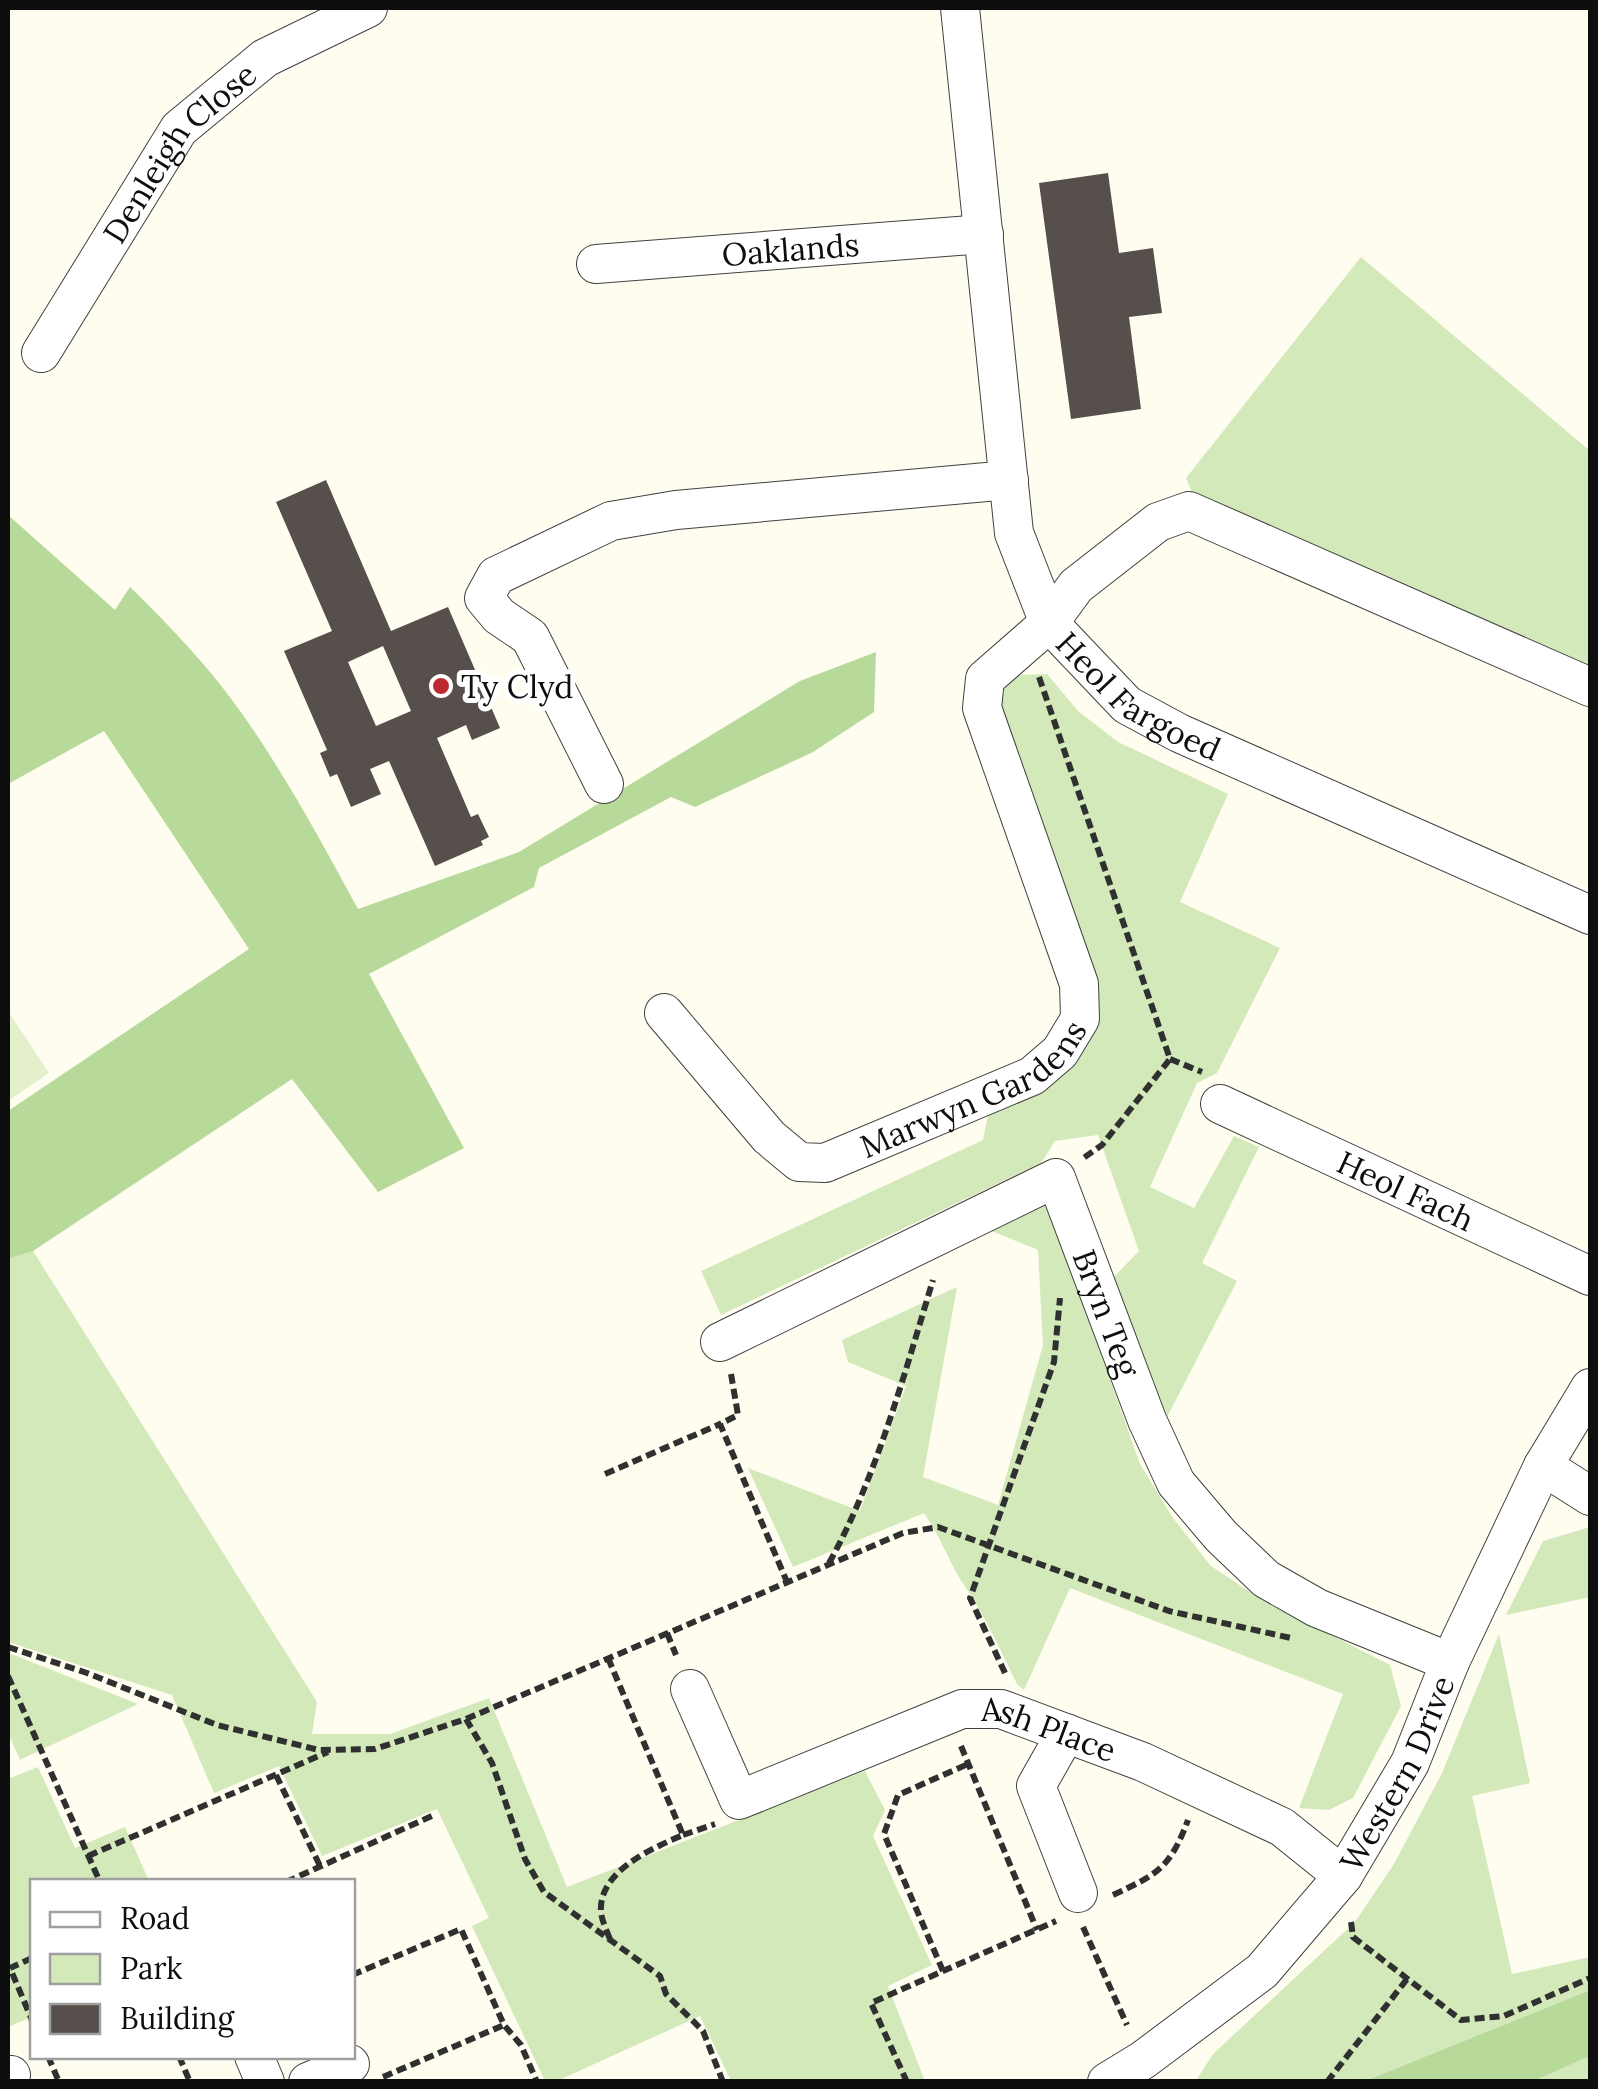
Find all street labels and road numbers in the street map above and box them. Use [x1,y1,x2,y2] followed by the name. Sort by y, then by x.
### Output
[93,53,264,250] street label: Denleigh Close
[720,223,861,275] street label: Oaklands
[1048,623,1227,769] street label: Heol Fargoed
[854,1012,1095,1167] street label: Marwyn Gardens
[1331,1141,1481,1240] street label: Heol Fach
[1064,1244,1150,1383] street label: Bryn Teg
[1330,1670,1463,1879] street label: Western Drive
[980,1689,1122,1771] street label: Ash Place

